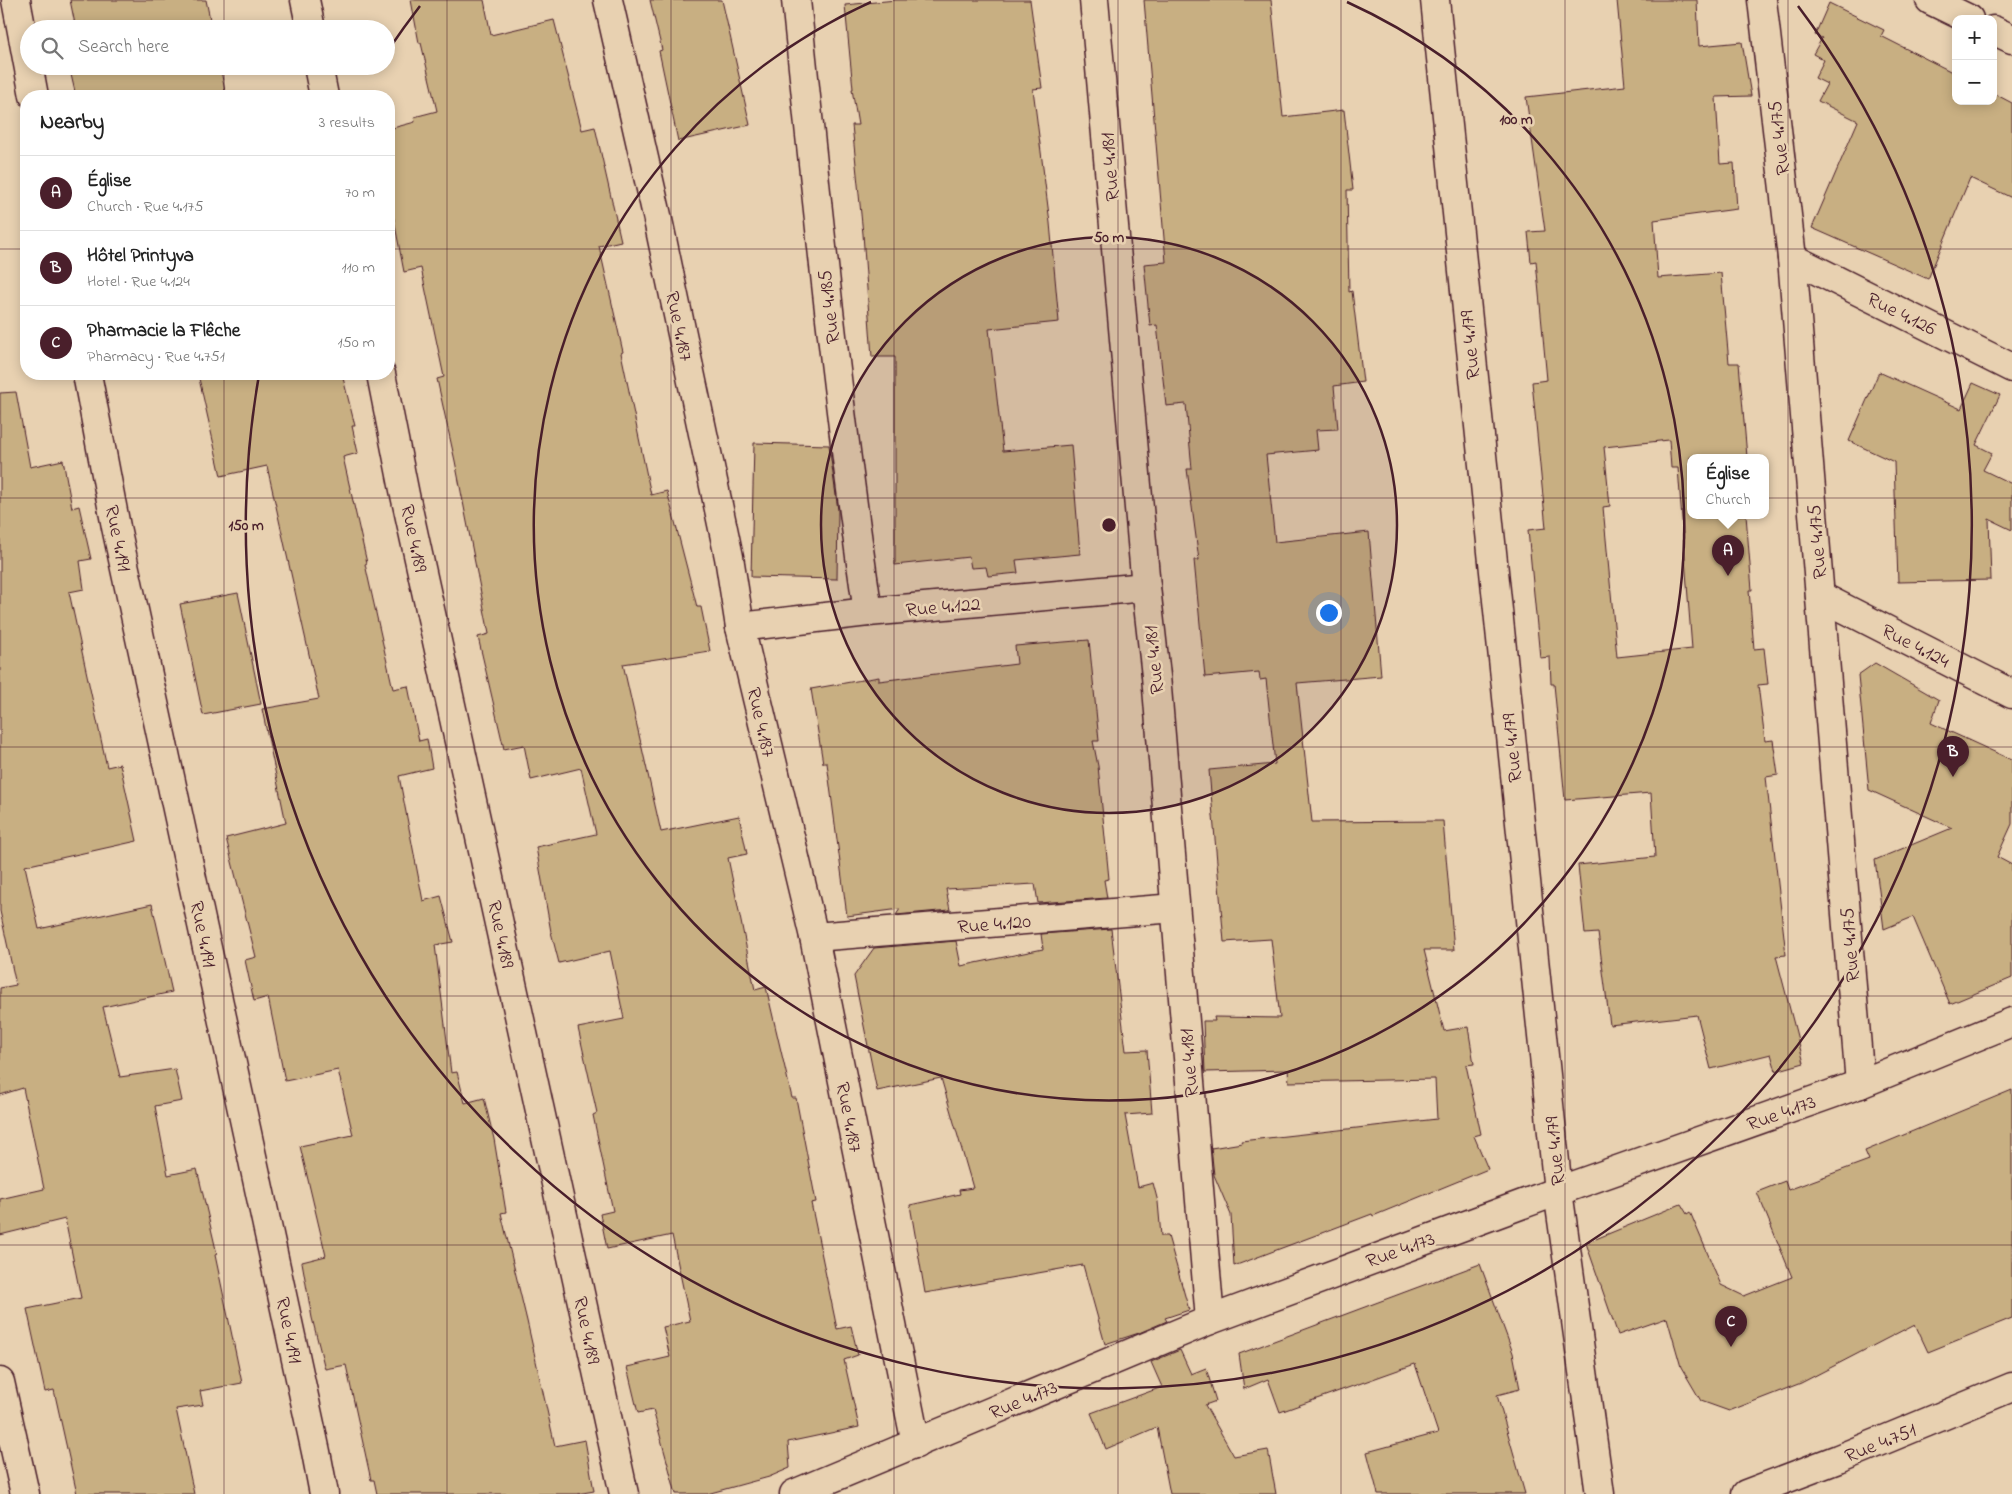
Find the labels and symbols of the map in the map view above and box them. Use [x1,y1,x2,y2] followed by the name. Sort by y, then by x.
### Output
[1762,99,1799,177] street label: Rue 4.175
[1499,109,1533,131] text: 100 m
[1094,131,1129,202] street label: Rue 4.181
[1094,227,1125,249] text: 50 m
[812,268,849,345] street label: Rue 4.185
[1861,286,1941,345] street label: Rue 4.126
[656,289,699,364] street label: Rue 4.187
[1453,309,1490,381] street label: Rue 4.179
[391,502,434,575] street label: Rue 4.189
[95,503,138,575] street label: Rue 4.191
[1801,503,1836,580] street label: Rue 4.175
[228,515,264,537] text: 150 m
[1100,516,1118,534] centre of rings
[1712,535,1744,576] pin: A
[905,591,982,626] street label: Rue 4.122
[1316,600,1342,626] your location
[1876,618,1954,677] street label: Rue 4.124
[1137,624,1174,696] street label: Rue 4.181
[737,685,782,760] street label: Rue 4.187
[1495,712,1532,784] street label: Rue 4.179
[1937,736,1969,777] pin: B
[478,898,521,971] street label: Rue 4.189
[180,899,223,971] street label: Rue 4.191
[1834,906,1869,983] street label: Rue 4.175
[956,908,1033,943] street label: Rue 4.120
[1173,1027,1208,1098] street label: Rue 4.181
[827,1080,869,1155] street label: Rue 4.187
[1743,1088,1820,1140] street label: Rue 4.173
[1538,1115,1575,1187] street label: Rue 4.179
[1362,1225,1439,1277] street label: Rue 4.173
[564,1294,607,1367] street label: Rue 4.189
[266,1295,309,1367] street label: Rue 4.191
[1715,1306,1747,1347] pin: C
[985,1374,1063,1429] street label: Rue 4.173
[1841,1417,1921,1472] street label: Rue 4.751

